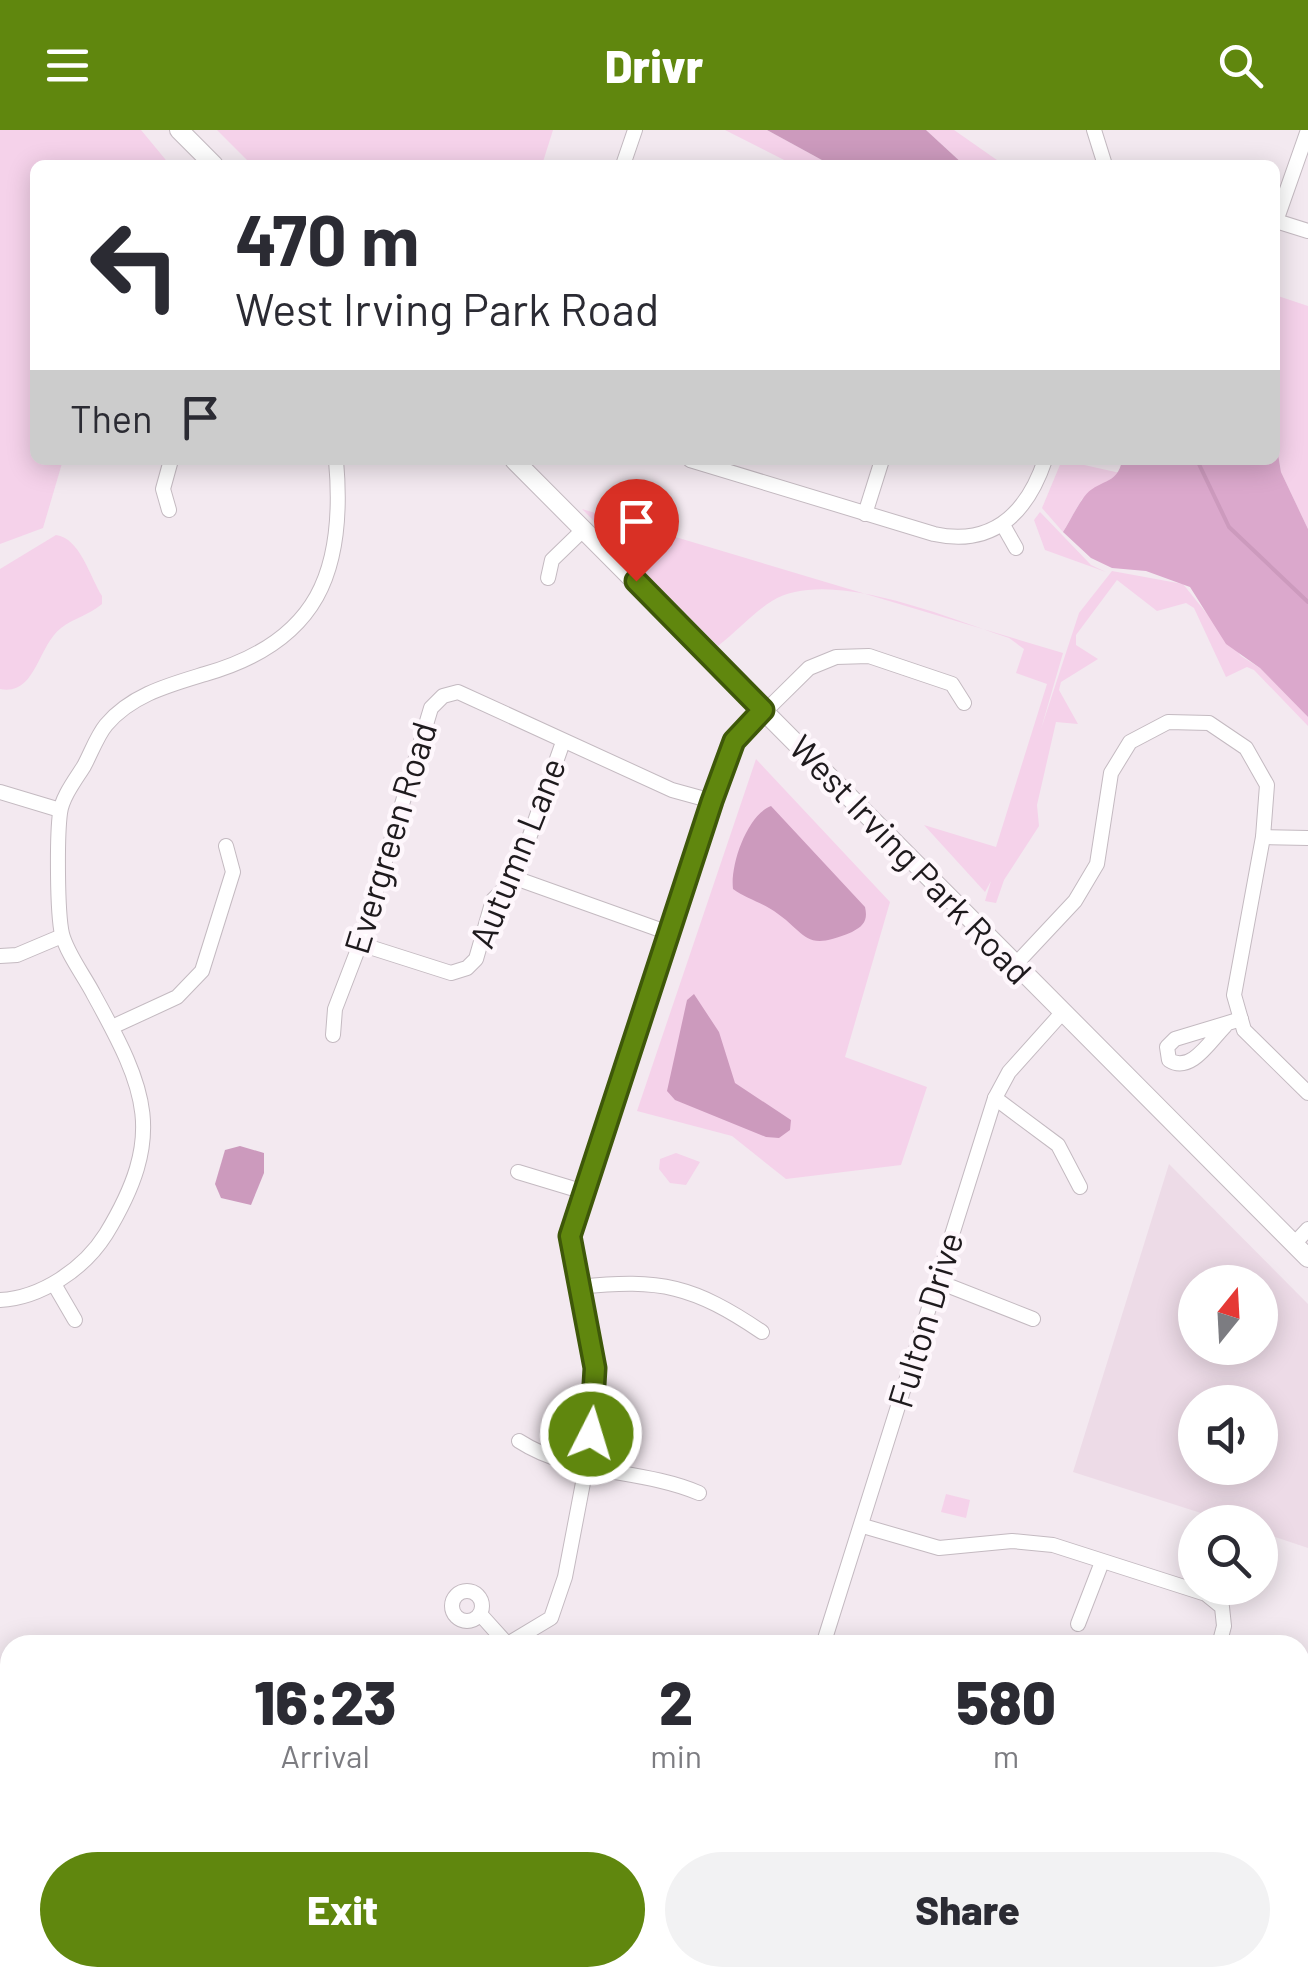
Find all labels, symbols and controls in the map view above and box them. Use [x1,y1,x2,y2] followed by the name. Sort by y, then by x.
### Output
[40,38,95,93] icon: menu
[605,38,703,92] text: Drivr
[1213,38,1268,93] icon: search
[235,196,419,280] text: 470 m
[70,200,200,330] icon: left
[235,281,659,335] text: West Irving Park Road
[173,390,228,445] icon: arrive
[70,395,153,441] text: Then
[594,479,679,582] pin
[609,494,664,549] icon: arrive
[334,717,444,958] street label: Evergreen Road
[782,725,1041,992] street label: West Irving Park Road
[459,751,573,953] street label: Autumn Lane
[877,1227,971,1412] street label: Fulton Drive
[1178,1265,1278,1365] north arrow
[1178,1265,1278,1605] map controls
[539,1382,643,1486] position arrow
[1178,1385,1278,1485] button: sound
[1178,1505,1278,1605] button: search
[254,1665,396,1737] text: 16:23
[659,1665,693,1737] text: 2
[956,1665,1056,1737] text: 580
[280,1736,370,1774] text: Arrival
[650,1736,702,1774] text: min
[993,1736,1019,1774] text: m
[40,1852,645,1967] button: Exit
[665,1852,1270,1967] button: Share

